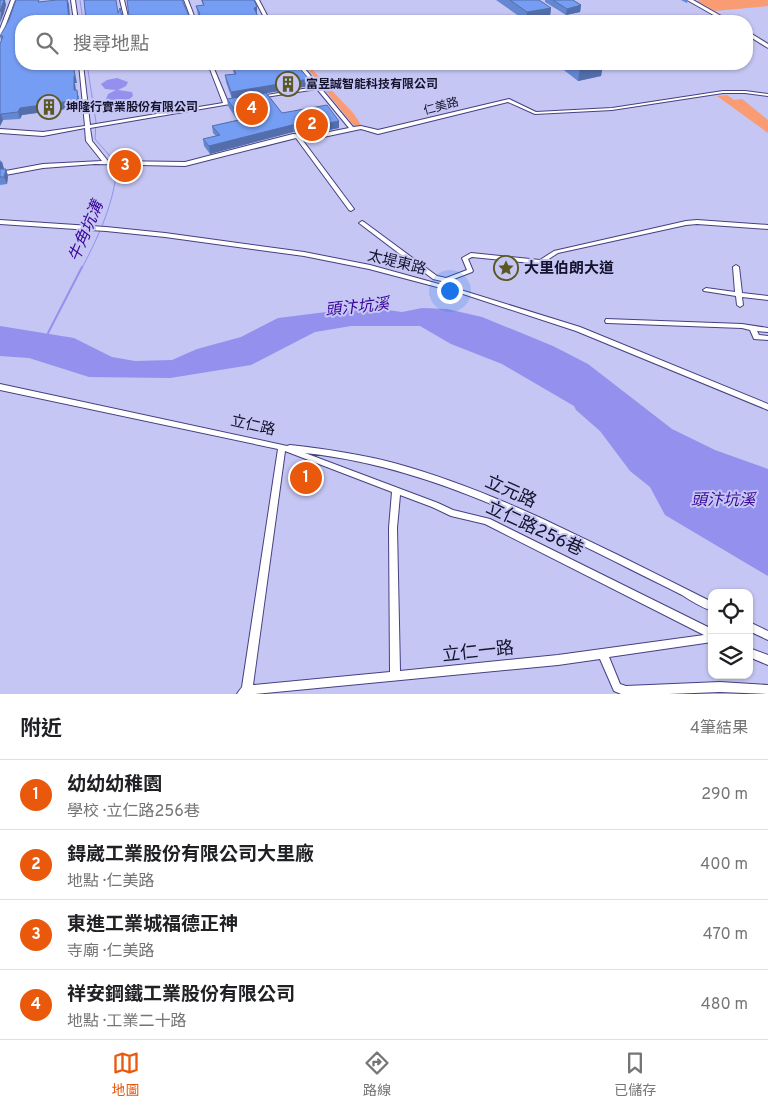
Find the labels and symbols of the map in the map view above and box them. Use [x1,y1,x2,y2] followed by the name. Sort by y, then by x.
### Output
[275,71,301,97] building icon: 富昱誠智能科技有限公司
[306,77,438,93] place label: 富昱誠智能科技有限公司
[236,90,268,128] pin: 4
[36,94,62,120] building icon: 坤隆行實業股份有限公司
[422,95,461,119] street label: 仁美路
[66,100,198,116] place label: 坤隆行實業股份有限公司
[296,106,328,144] pin: 2
[109,147,141,185] pin: 3
[65,197,109,265] water label: 牛角坑溝
[365,247,428,280] street label: 太堤東路
[493,255,519,281] place icon: 大里伯朗大道
[524,260,614,279] place label: 大里伯朗大道
[437,278,463,304] your location
[324,294,392,321] water label: 頭汴坑溪
[229,412,277,441] street label: 立仁路
[290,459,322,497] pin: 1
[481,471,540,514] street label: 立元路
[691,491,757,511] water label: 頭汴坑溪
[482,497,587,562] street label: 立仁路256巷
[441,637,515,668] street label: 立仁一路

